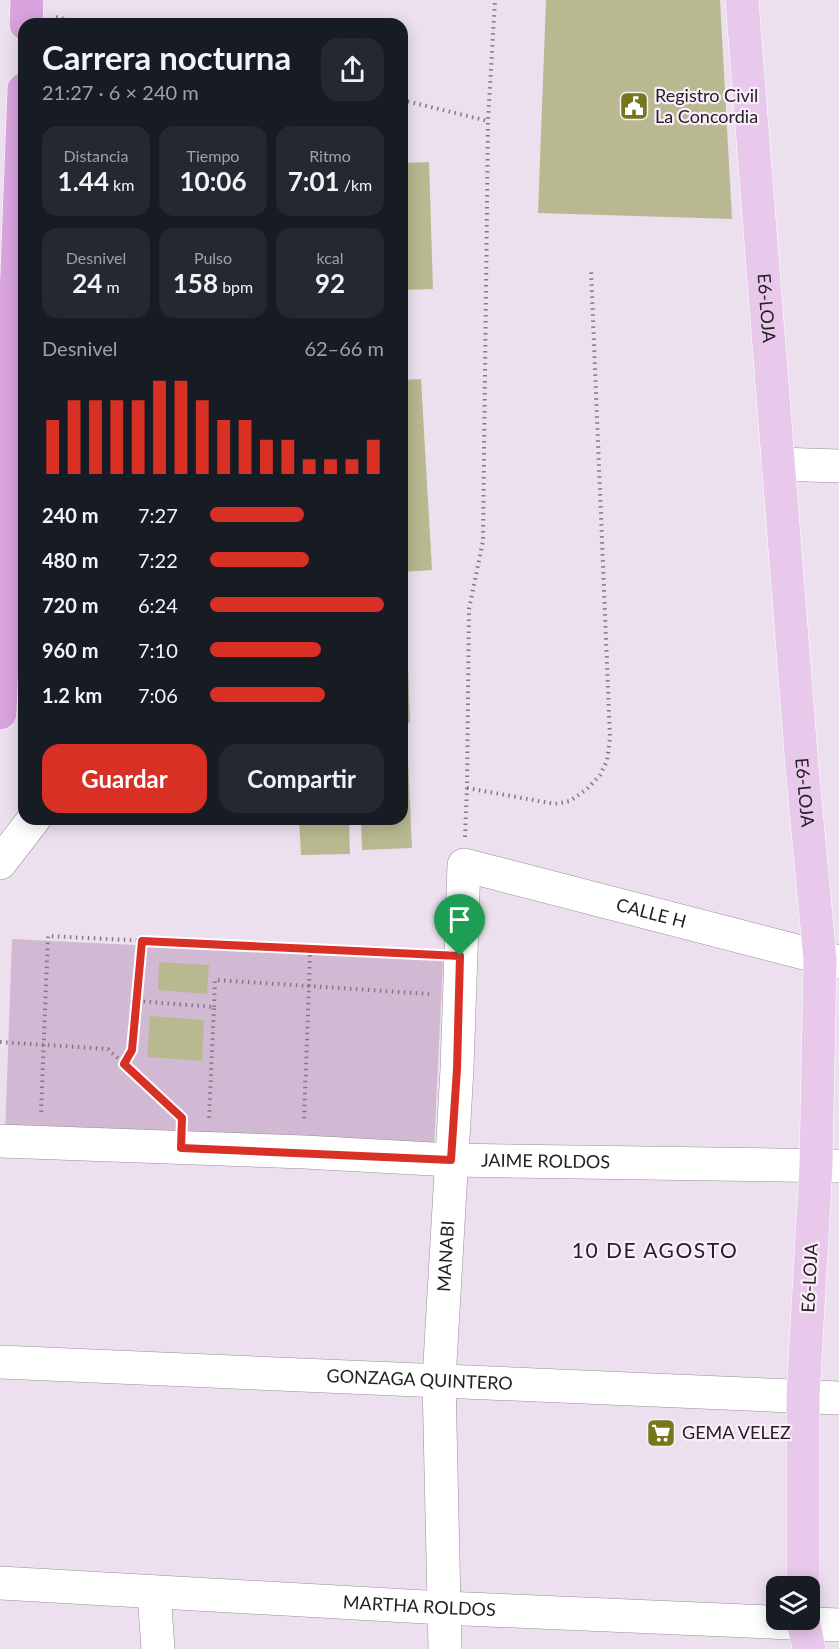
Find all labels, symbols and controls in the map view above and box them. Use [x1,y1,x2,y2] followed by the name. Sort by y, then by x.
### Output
[42,37,291,77] text: Carrera nocturna
[321,38,384,101] button: share
[42,80,199,104] text: 21:27 · 6 × 240 m
[655,84,758,127] place label: Registro Civil La Concordia
[618,90,650,122] public building icon: Registro Civil La Concordia
[64,146,128,165] text: Distancia
[187,146,239,165] text: Tiempo
[309,146,351,165] text: Ritmo
[58,165,109,197] text: 1.44
[179,165,247,197] text: 10:06
[288,165,340,197] text: 7:01
[109,175,134,194] text: km
[340,175,372,194] text: /km
[66,248,126,267] text: Desnivel
[194,248,232,267] text: Pulso
[316,248,344,267] text: kcal
[72,267,102,299] text: 24
[173,267,218,299] text: 158
[315,267,345,299] text: 92
[753,272,781,344] street label: E6-LOJA
[102,277,120,296] text: m
[218,277,253,296] text: bpm
[42,336,118,360] text: Desnivel
[304,336,384,360] text: 62–66 m
[42,503,98,527] text: 240 m
[138,503,178,527] text: 7:27
[42,548,98,572] text: 480 m
[138,548,178,572] text: 7:22
[42,593,98,617] text: 720 m
[138,593,178,617] text: 6:24
[42,638,98,662] text: 960 m
[138,638,178,662] text: 7:10
[42,683,102,707] text: 1.2 km
[138,683,178,707] text: 7:06
[42,744,207,813] button: Guardar
[219,744,384,813] button: Compartir
[791,757,820,829] street label: E6-LOJA
[614,893,689,932] street label: CALLE H
[434,894,485,956] pin
[443,903,476,936] icon: arrive
[481,1148,610,1172] street label: JAIME ROLDOS
[432,1220,458,1293] street label: MANABI
[572,1237,738,1262] district label: 10 DE AGOSTO
[796,1242,822,1313] street label: E6-LOJA
[326,1364,513,1394] street label: GONZAGA QUINTERO
[645,1417,677,1449] supermarket icon: GEMA VELEZ
[682,1421,791,1443] place label: GEMA VELEZ
[766,1576,820,1630] map controls
[766,1576,820,1630] button: layers
[342,1590,496,1620] street label: MARTHA ROLDOS

